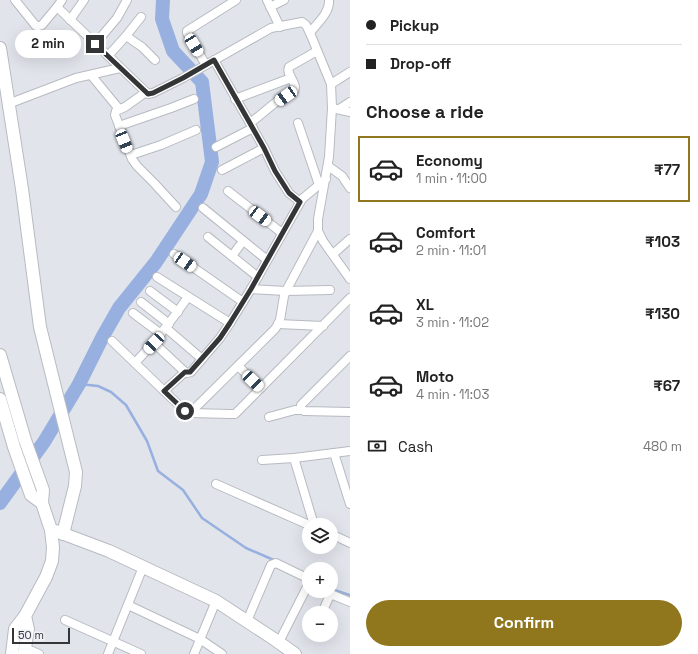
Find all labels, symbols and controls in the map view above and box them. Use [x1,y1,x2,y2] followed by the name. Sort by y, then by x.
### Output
[390,16,439,35] text: Pickup
[15,30,81,58] callout: 2 min
[183,32,205,58] car
[31,35,65,52] text: 2 min
[86,35,104,53] route end
[390,54,451,73] text: Drop-off
[273,84,299,108] car
[366,100,484,123] text: Choose a ride
[114,128,134,154] car
[368,151,404,187] icon: car
[416,151,483,170] text: Economy
[654,160,680,179] text: ₹77
[416,170,487,187] text: 1 min · 11:00
[247,204,273,228] car
[368,223,404,259] icon: car
[416,223,476,242] text: Comfort
[645,232,680,251] text: ₹103
[416,242,487,259] text: 2 min · 11:01
[172,250,198,274] car
[368,295,404,331] icon: car
[416,295,434,314] text: XL
[645,304,680,323] text: ₹130
[416,314,489,331] text: 3 min · 11:02
[141,330,167,356] car
[368,367,404,403] icon: car
[416,367,454,386] text: Moto
[240,368,266,394] car
[653,376,680,395] text: ₹67
[416,386,489,403] text: 4 min · 11:03
[176,402,194,420] route start
[366,435,388,457] icon: cash
[398,437,433,456] text: Cash
[643,438,682,455] text: 480 m
[302,518,338,642] map controls
[302,518,338,554] button: layers
[302,562,338,598] button: +
[366,600,682,646] button: Confirm
[302,606,338,642] button: −
[12,626,70,645] scale bar
[18,628,44,642] text: 50 m

